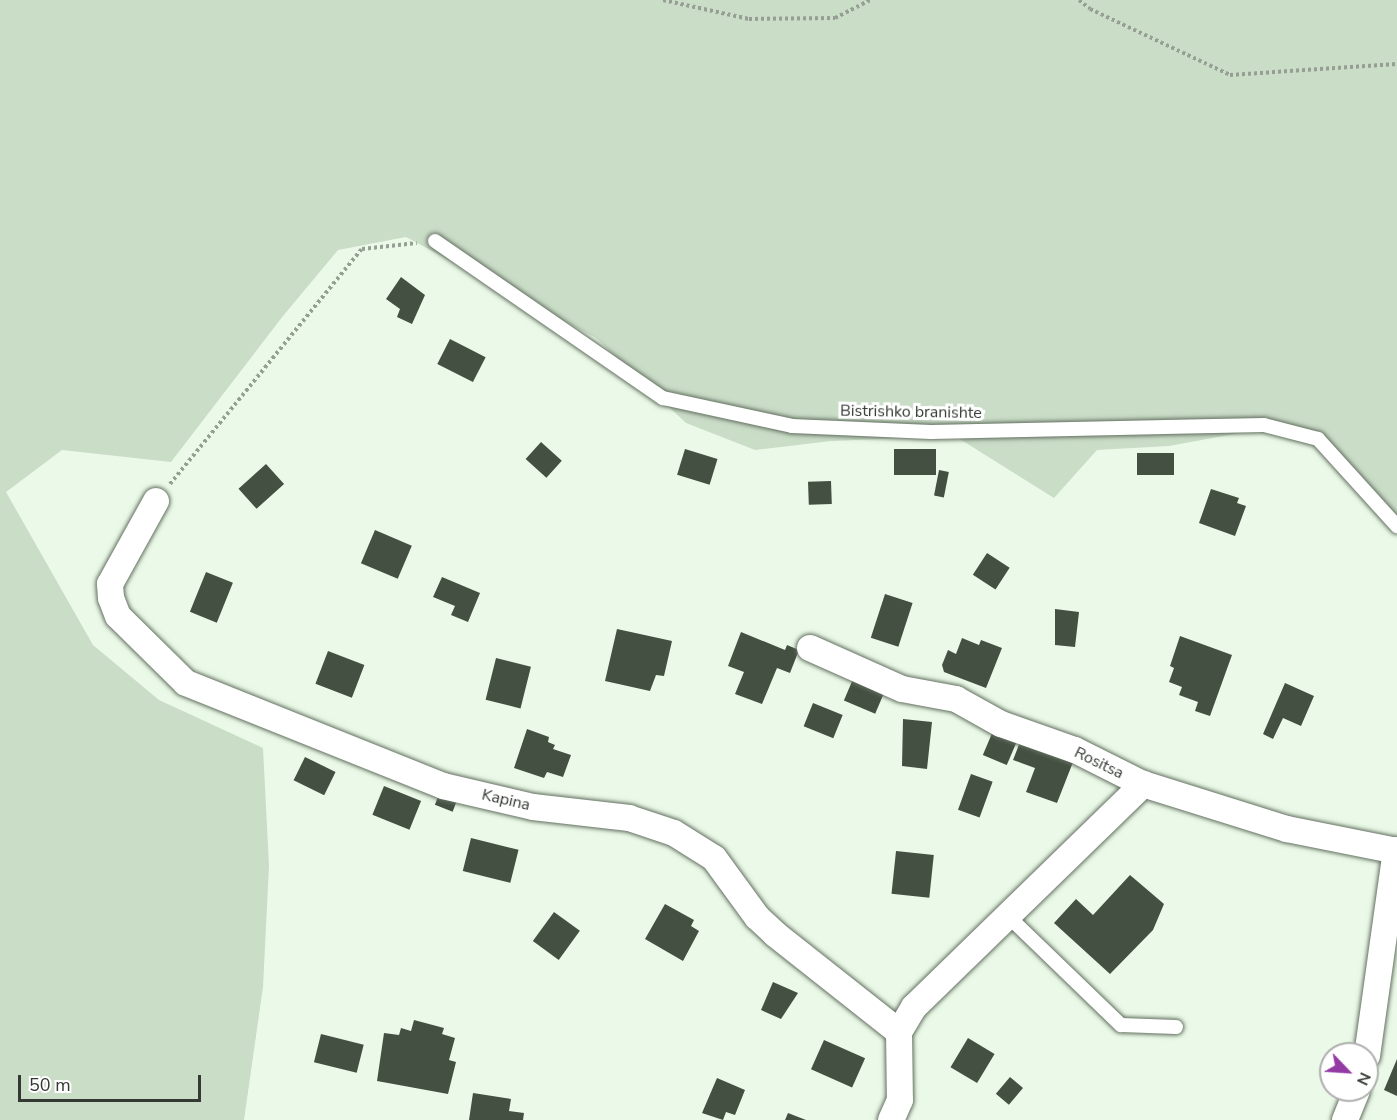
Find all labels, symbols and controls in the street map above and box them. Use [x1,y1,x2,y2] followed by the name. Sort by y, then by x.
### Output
[840,401,982,423] street label: Bistrishko branishte
[1071,743,1127,783] street label: Rositsa
[480,785,532,815] street label: Kapina
[1319,1042,1379,1102] north arrow
[21,1063,204,1101] scale bar
[1351,1069,1376,1089] text: N
[29,1073,71,1097] text: 50 m

